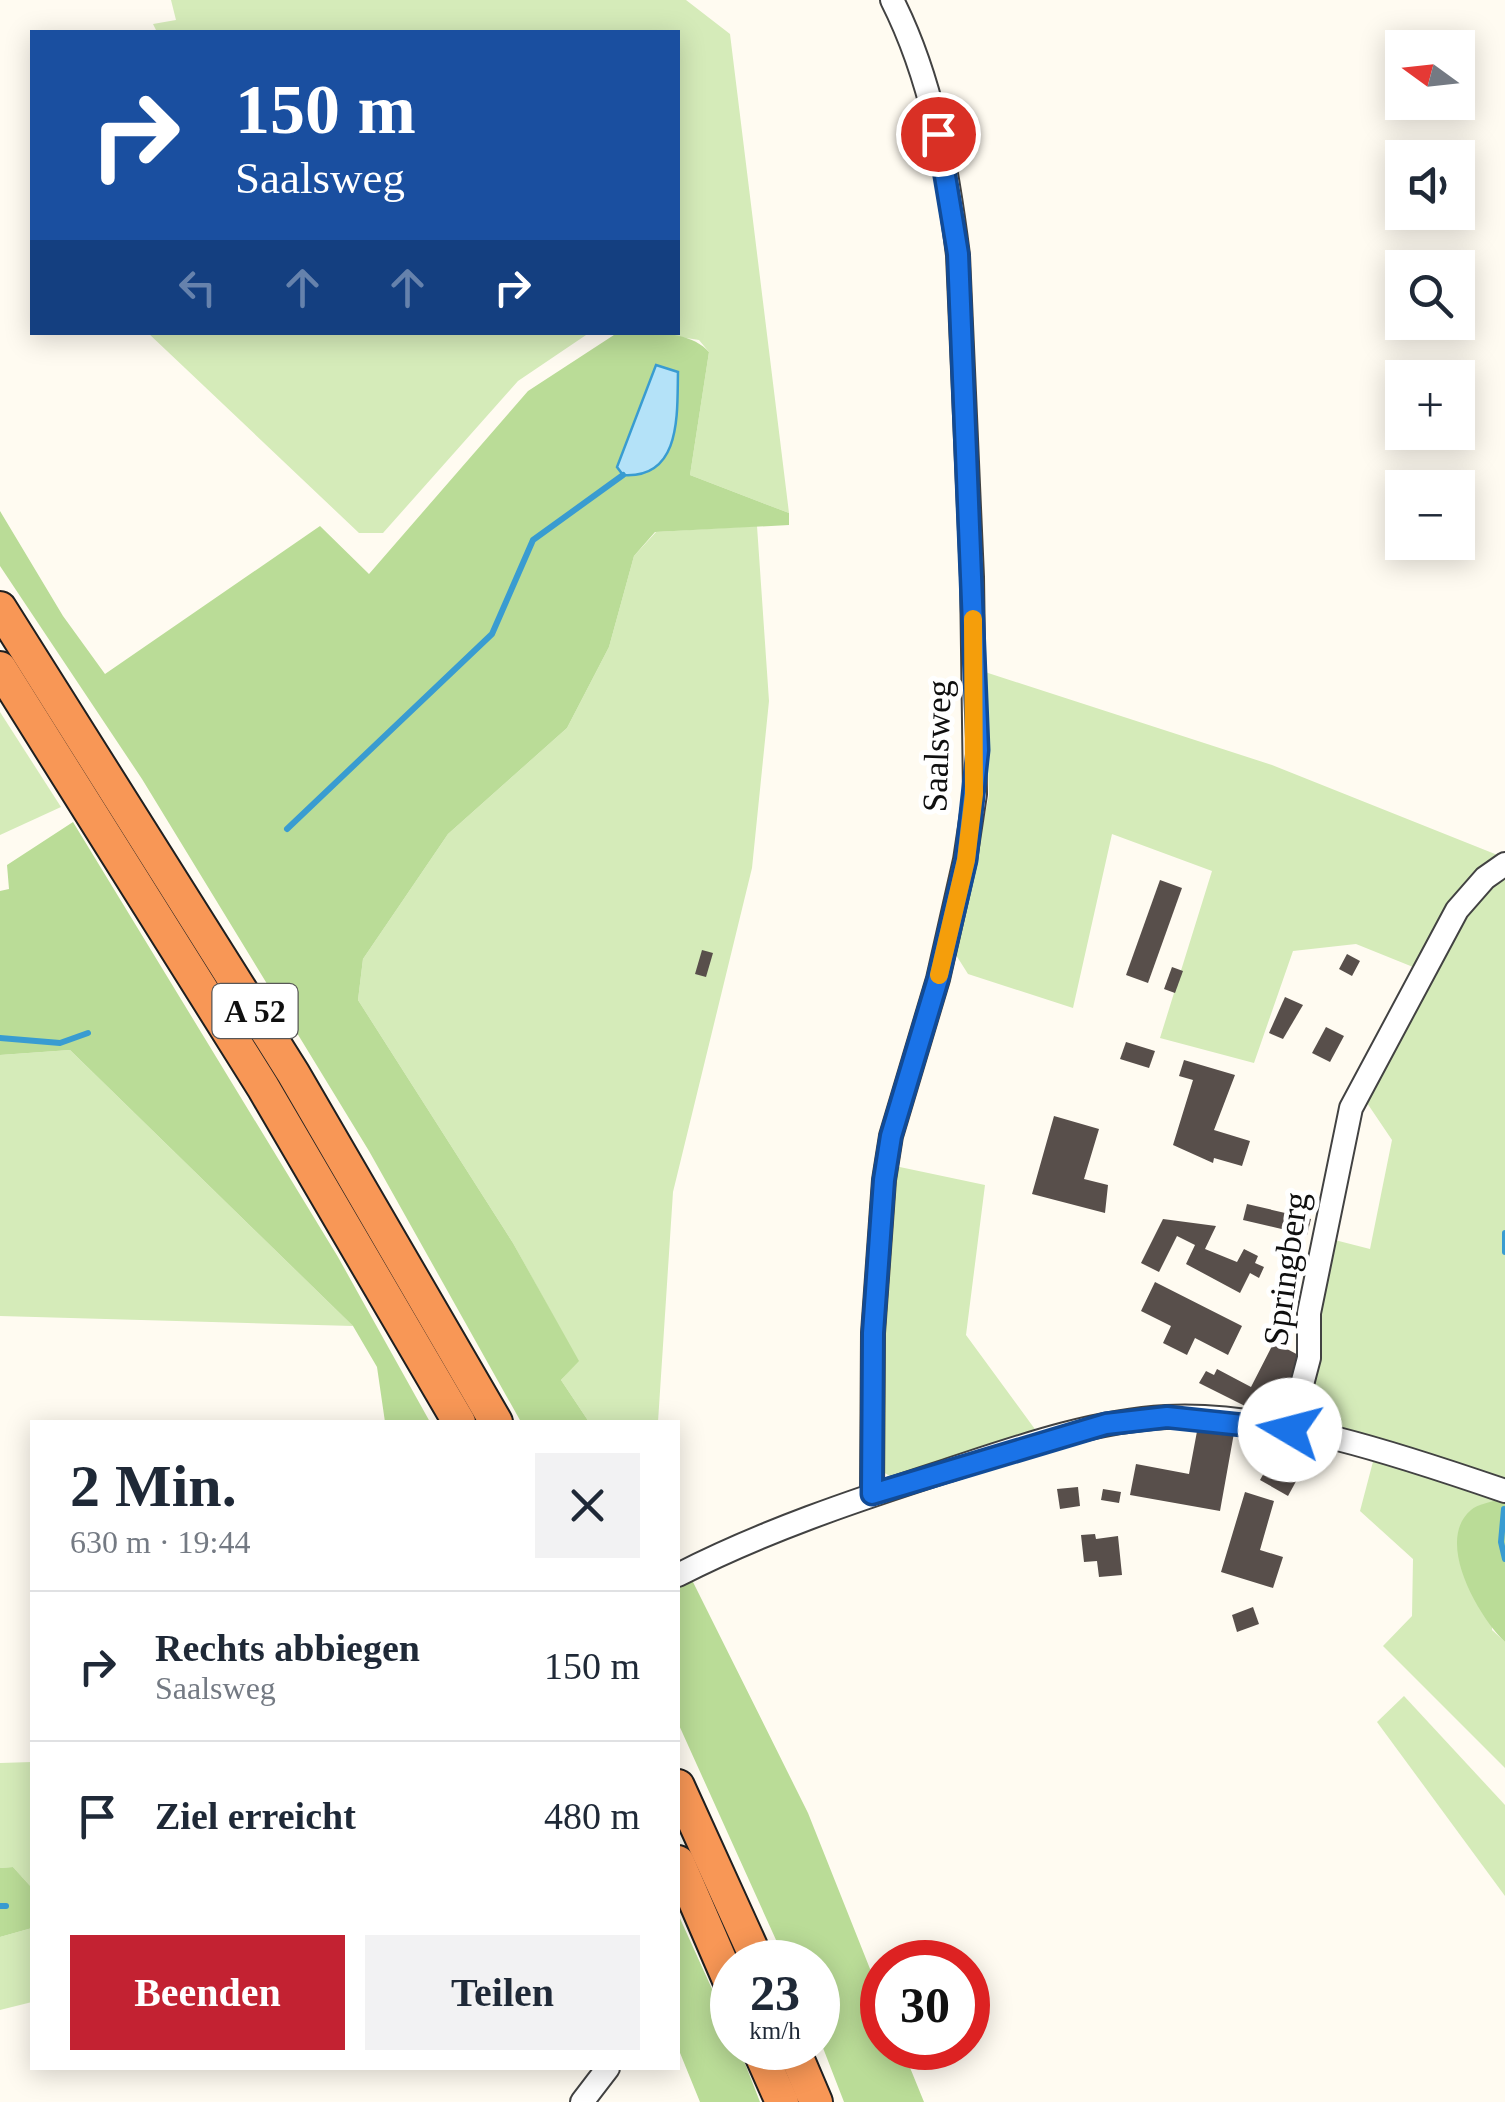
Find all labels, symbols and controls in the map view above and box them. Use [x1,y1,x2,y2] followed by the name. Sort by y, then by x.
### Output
[1385,30,1475,120] north arrow
[1385,30,1475,560] map controls
[70,70,200,200] icon: right
[235,71,416,148] text: 150 m
[896,92,981,177] pin
[911,107,966,162] icon: arrive
[1385,140,1475,230] button: sound
[235,153,405,203] text: Saalsweg
[1385,250,1475,340] button: search
[170,260,225,315] icon: left
[275,260,330,315] icon: ahead
[380,260,435,315] icon: ahead
[485,260,540,315] icon: right
[1385,360,1475,450] button: +
[1385,470,1475,560] button: −
[915,679,959,813] street label: Saalsweg
[212,984,298,1038] road number: A 52
[1256,1190,1316,1348] street label: Springberg
[1238,1378,1342,1482] position arrow
[70,1453,237,1519] text: 2 Min.
[535,1453,640,1558] button: close
[70,1524,250,1560] text: 630 m · 19:44
[155,1627,420,1669] text: Rechts abbiegen
[70,1639,125,1694] icon: right
[544,1645,640,1687] text: 150 m
[155,1670,276,1706] text: Saalsweg
[70,1789,125,1844] icon: arrive
[155,1795,356,1837] text: Ziel erreicht
[544,1795,640,1837] text: 480 m
[70,1935,345,2050] button: Beenden
[365,1935,640,2050] button: Teilen
[860,1940,990,2070] speed limit sign: 30
[750,1965,800,2021] text: 23
[749,2017,801,2044] text: km/h

